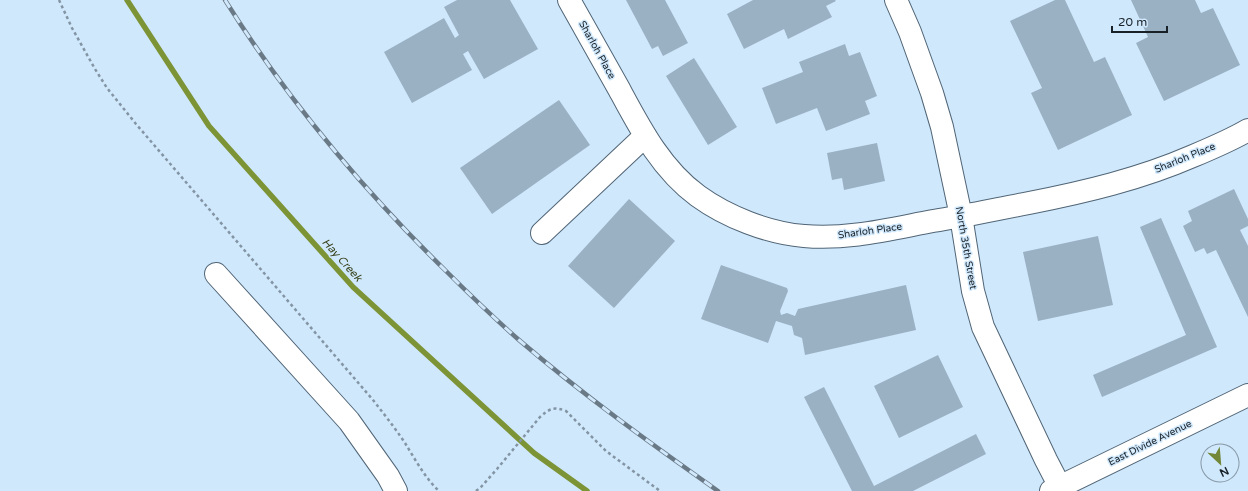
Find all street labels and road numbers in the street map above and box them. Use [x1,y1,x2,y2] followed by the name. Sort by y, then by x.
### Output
[576,19,618,81] street label: Sharloh Place
[1153,140,1218,176] street label: Sharloh Place
[953,206,979,291] street label: North 35th Street
[837,221,903,241] street label: Sharloh Place
[1106,417,1194,468] street label: East Divide Avenue

